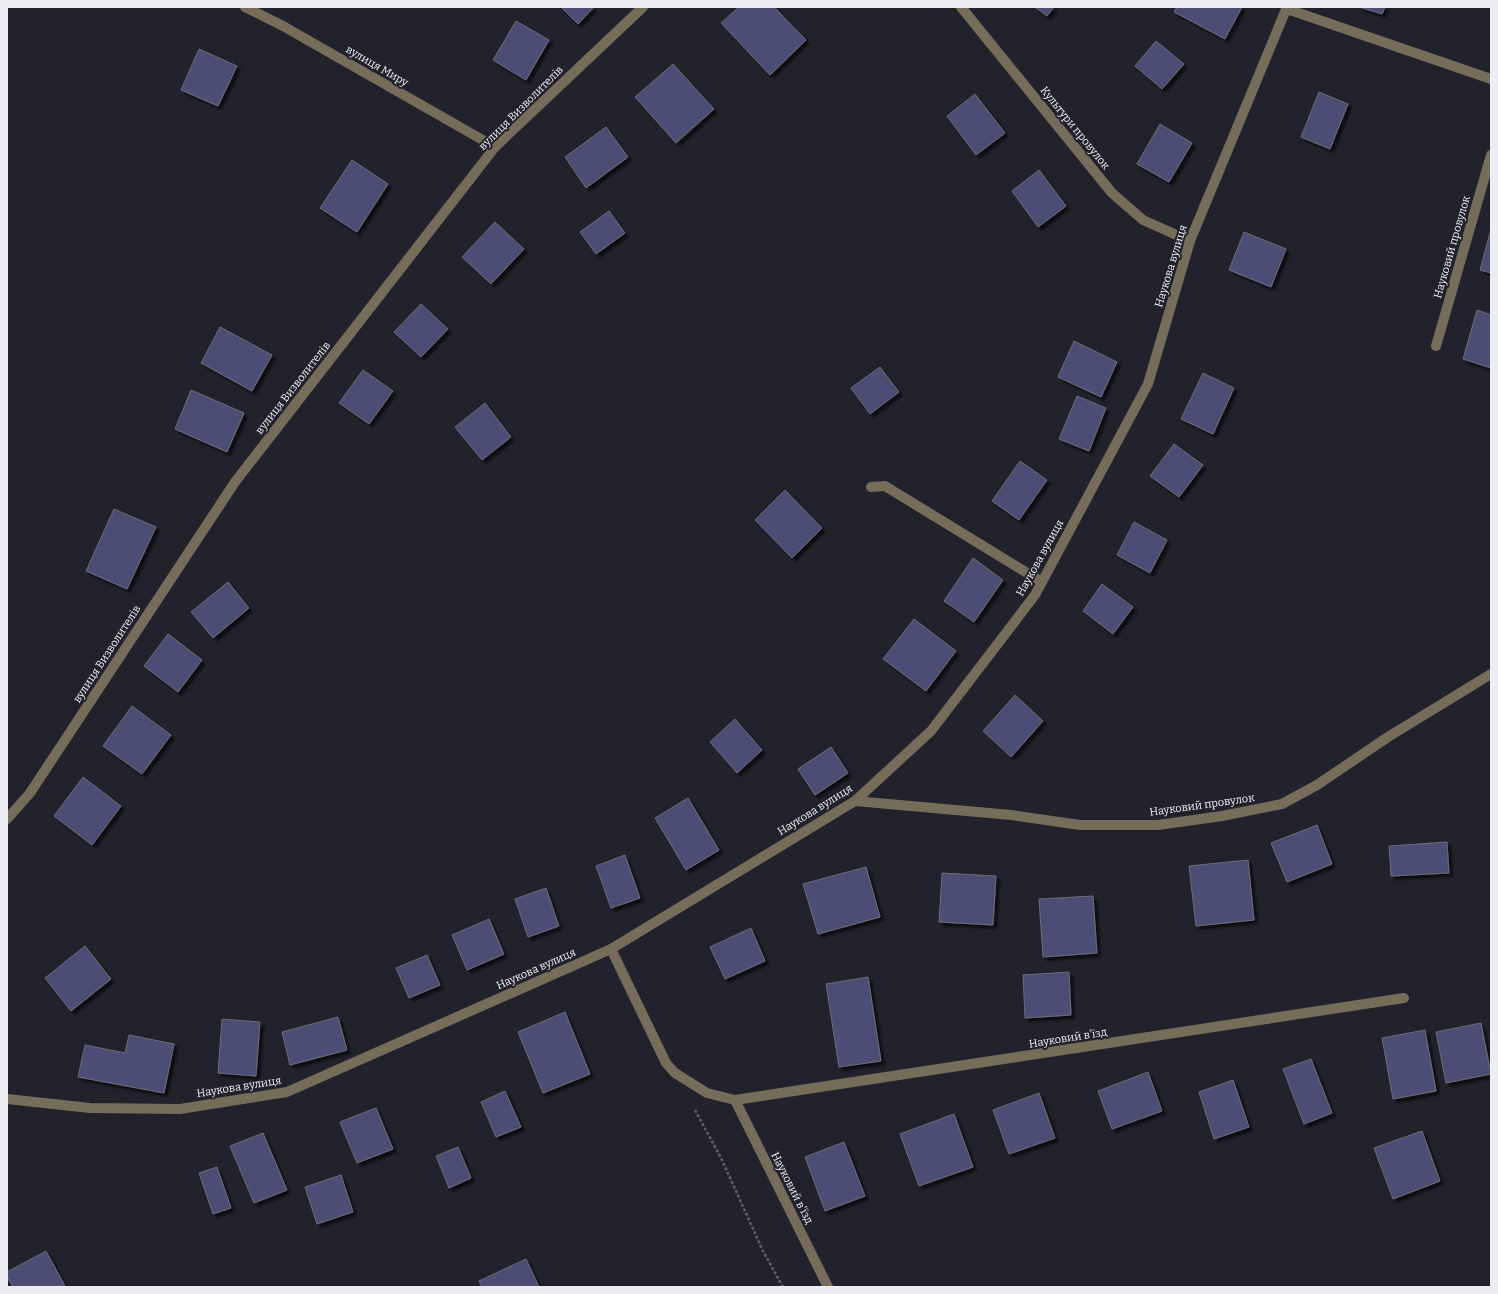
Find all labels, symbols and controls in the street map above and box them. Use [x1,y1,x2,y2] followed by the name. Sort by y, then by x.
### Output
[343,43,411,89] street label: вулиця Миру
[476,63,566,153] street label: вулиця Визволителів
[1038,84,1113,172] street label: Культури провулок
[1431,194,1473,300] street label: Науковий провулок
[1152,223,1190,309] street label: Наукова вулиця
[253,339,333,437] street label: вулиця Визволителів
[1014,517,1066,599] street label: Наукова вулиця
[71,603,143,705] street label: вулиця Визволителів
[775,782,855,838] street label: Наукова вулиця
[1149,791,1256,819] street label: Науковий провулок
[494,946,578,992] street label: Наукова вулиця
[1028,1025,1108,1051] street label: Науковий в'їзд
[196,1074,282,1100] street label: Наукова вулиця
[768,1150,816,1226] street label: Науковий в'їзд

